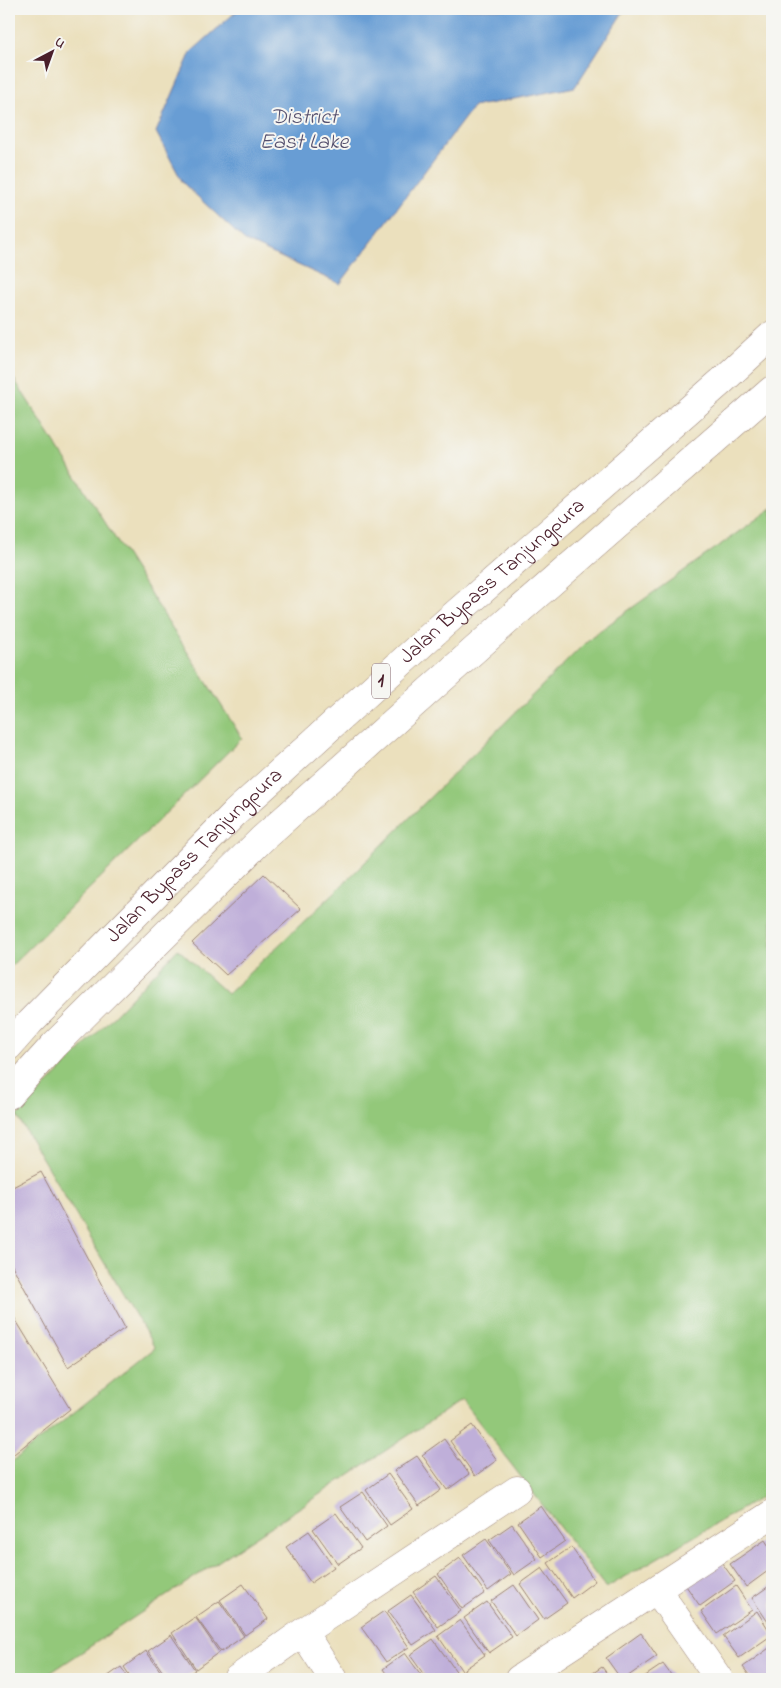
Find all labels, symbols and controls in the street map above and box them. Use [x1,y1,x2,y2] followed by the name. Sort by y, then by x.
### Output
[28,28,78,78] north arrow
[49,32,70,54] text: U
[260,102,350,159] water label: District East Lake
[393,492,592,672] street label: Jalan Bypass Tanjungpura
[372,664,390,698] road number: 1
[100,761,290,950] street label: Jalan Bypass Tanjungpura

